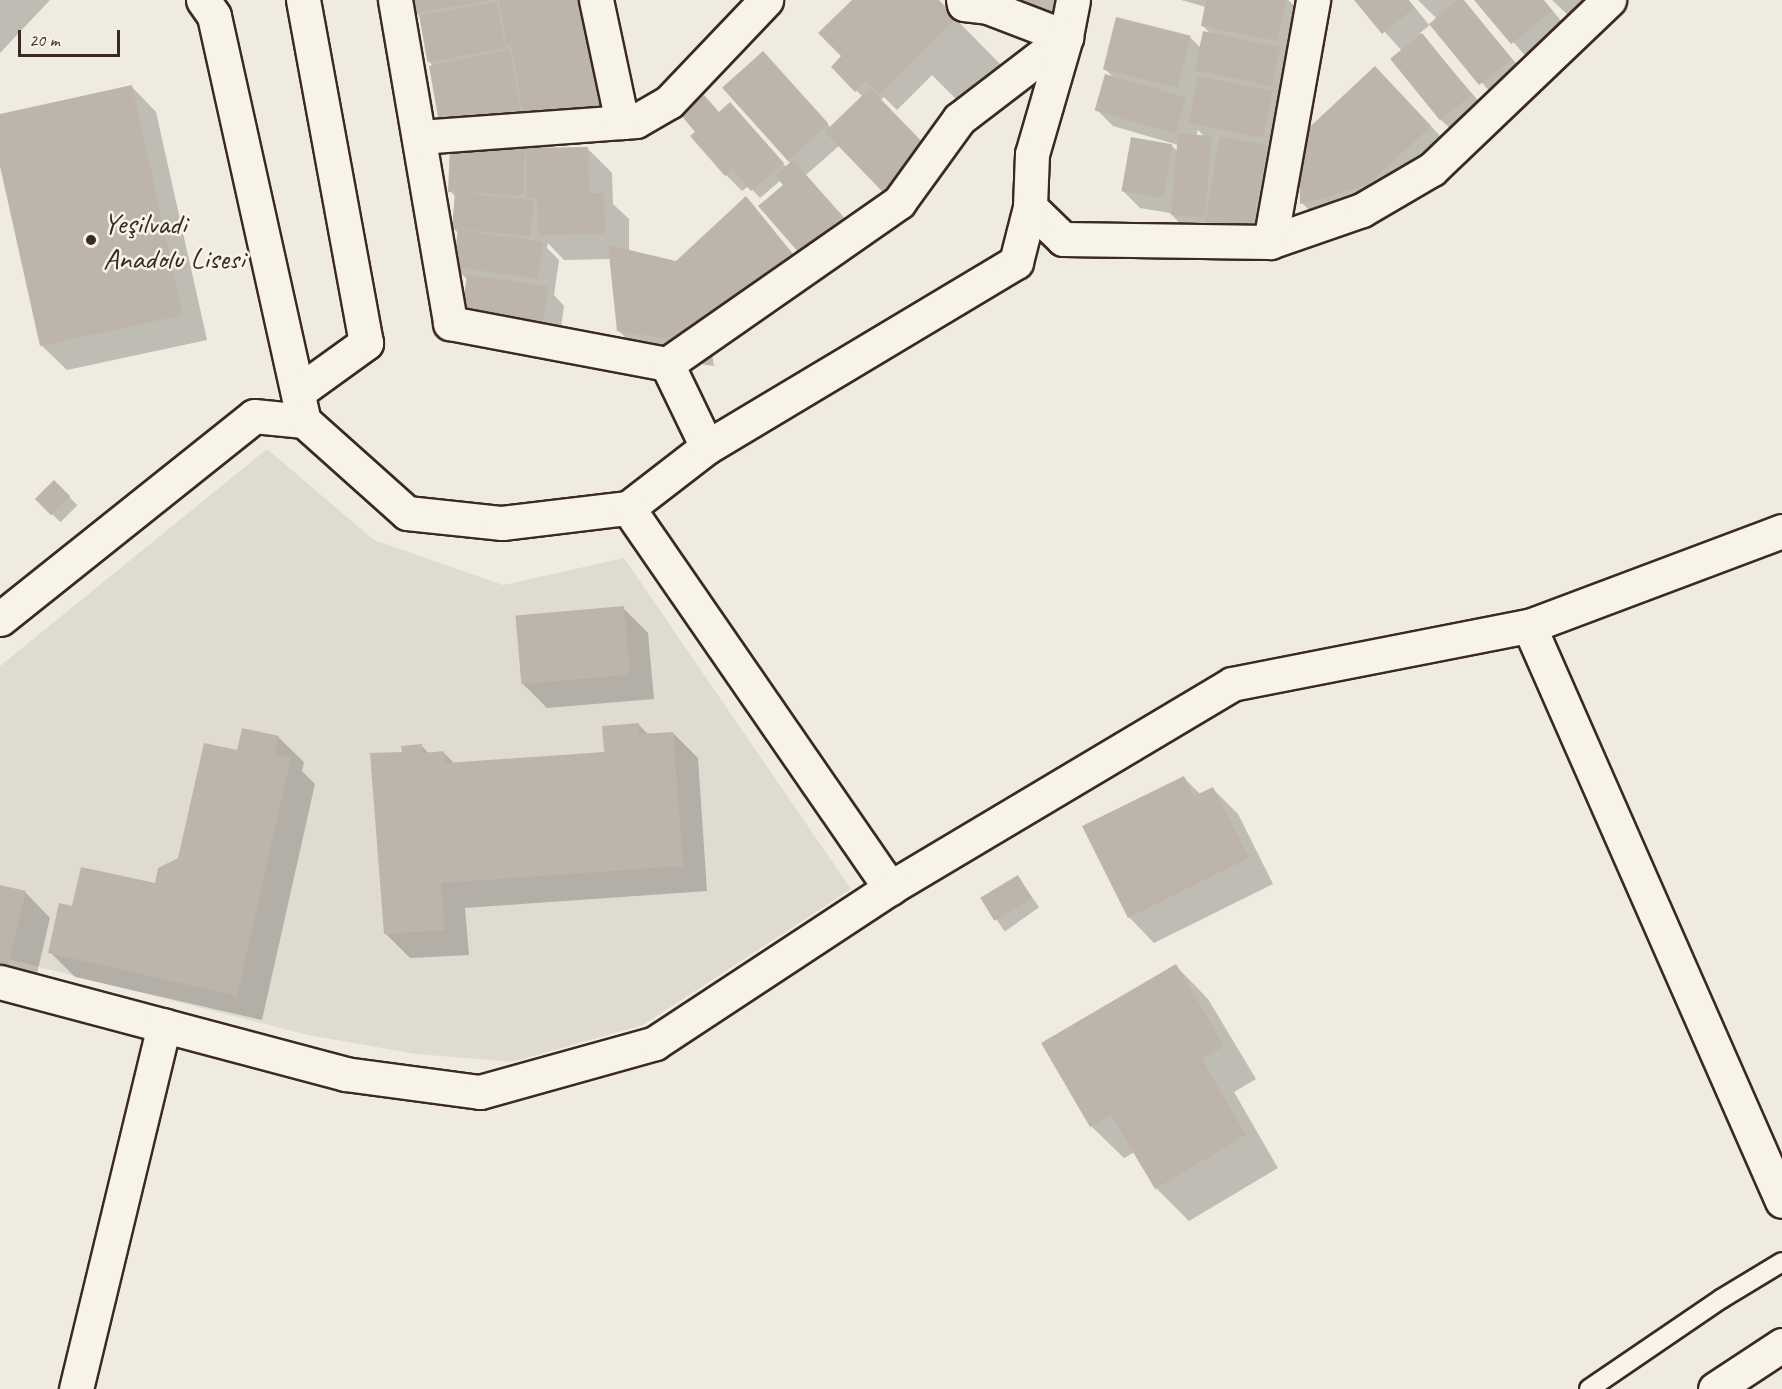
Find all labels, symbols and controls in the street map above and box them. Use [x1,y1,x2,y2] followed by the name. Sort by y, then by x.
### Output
[21,18,123,56] scale bar
[29,29,60,51] text: 20 m
[103,205,245,276] place label: Yeşilvadi Anadolu Lisesi
[84,233,98,247] marker: Yeşilvadi Anadolu Lisesi

